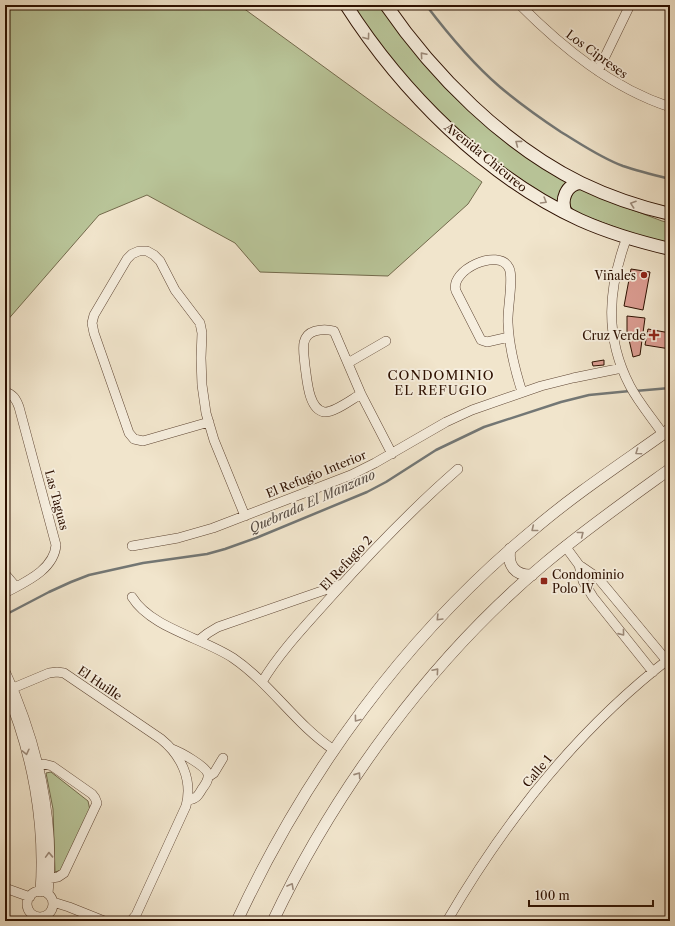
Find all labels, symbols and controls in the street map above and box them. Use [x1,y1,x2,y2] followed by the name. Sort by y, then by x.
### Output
[563,27,631,81] street label: Los Cipreses
[363,33,370,40] one-way arrow
[421,52,428,59] one-way arrow
[441,118,530,195] street label: Avenida Chicureo
[516,141,523,148] one-way arrow
[540,196,547,203] one-way arrow
[629,200,636,208] one-way arrow
[593,268,636,283] place label: Viñales
[639,270,649,280] marker: Viñales
[582,328,646,343] place label: Cruz Verde
[649,330,659,340] marker: Cruz Verde
[388,367,494,398] district label: CONDOMINIO EL REFUGIO
[264,447,368,501] street label: El Refugio Interior
[635,447,642,455] one-way arrow
[247,466,377,536] water label: Quebrada El Manzano
[42,468,72,532] street label: Las Taguas
[531,524,538,531] one-way arrow
[317,532,375,594] street label: El Refugio 2
[576,532,583,539] one-way arrow
[552,567,624,596] place label: Condominio Polo IV
[539,576,549,586] marker: Condominio Polo IV
[436,613,444,621] one-way arrow
[617,628,624,635] one-way arrow
[75,663,125,703] street label: El Huille
[431,669,438,676] one-way arrow
[355,714,362,721] one-way arrow
[22,749,30,756] one-way arrow
[519,752,555,790] street label: Calle 1
[353,772,361,779] one-way arrow
[45,852,54,858] one-way arrow
[529,882,653,908] scale bar
[286,883,293,890] one-way arrow
[535,888,570,903] text: 100 m

